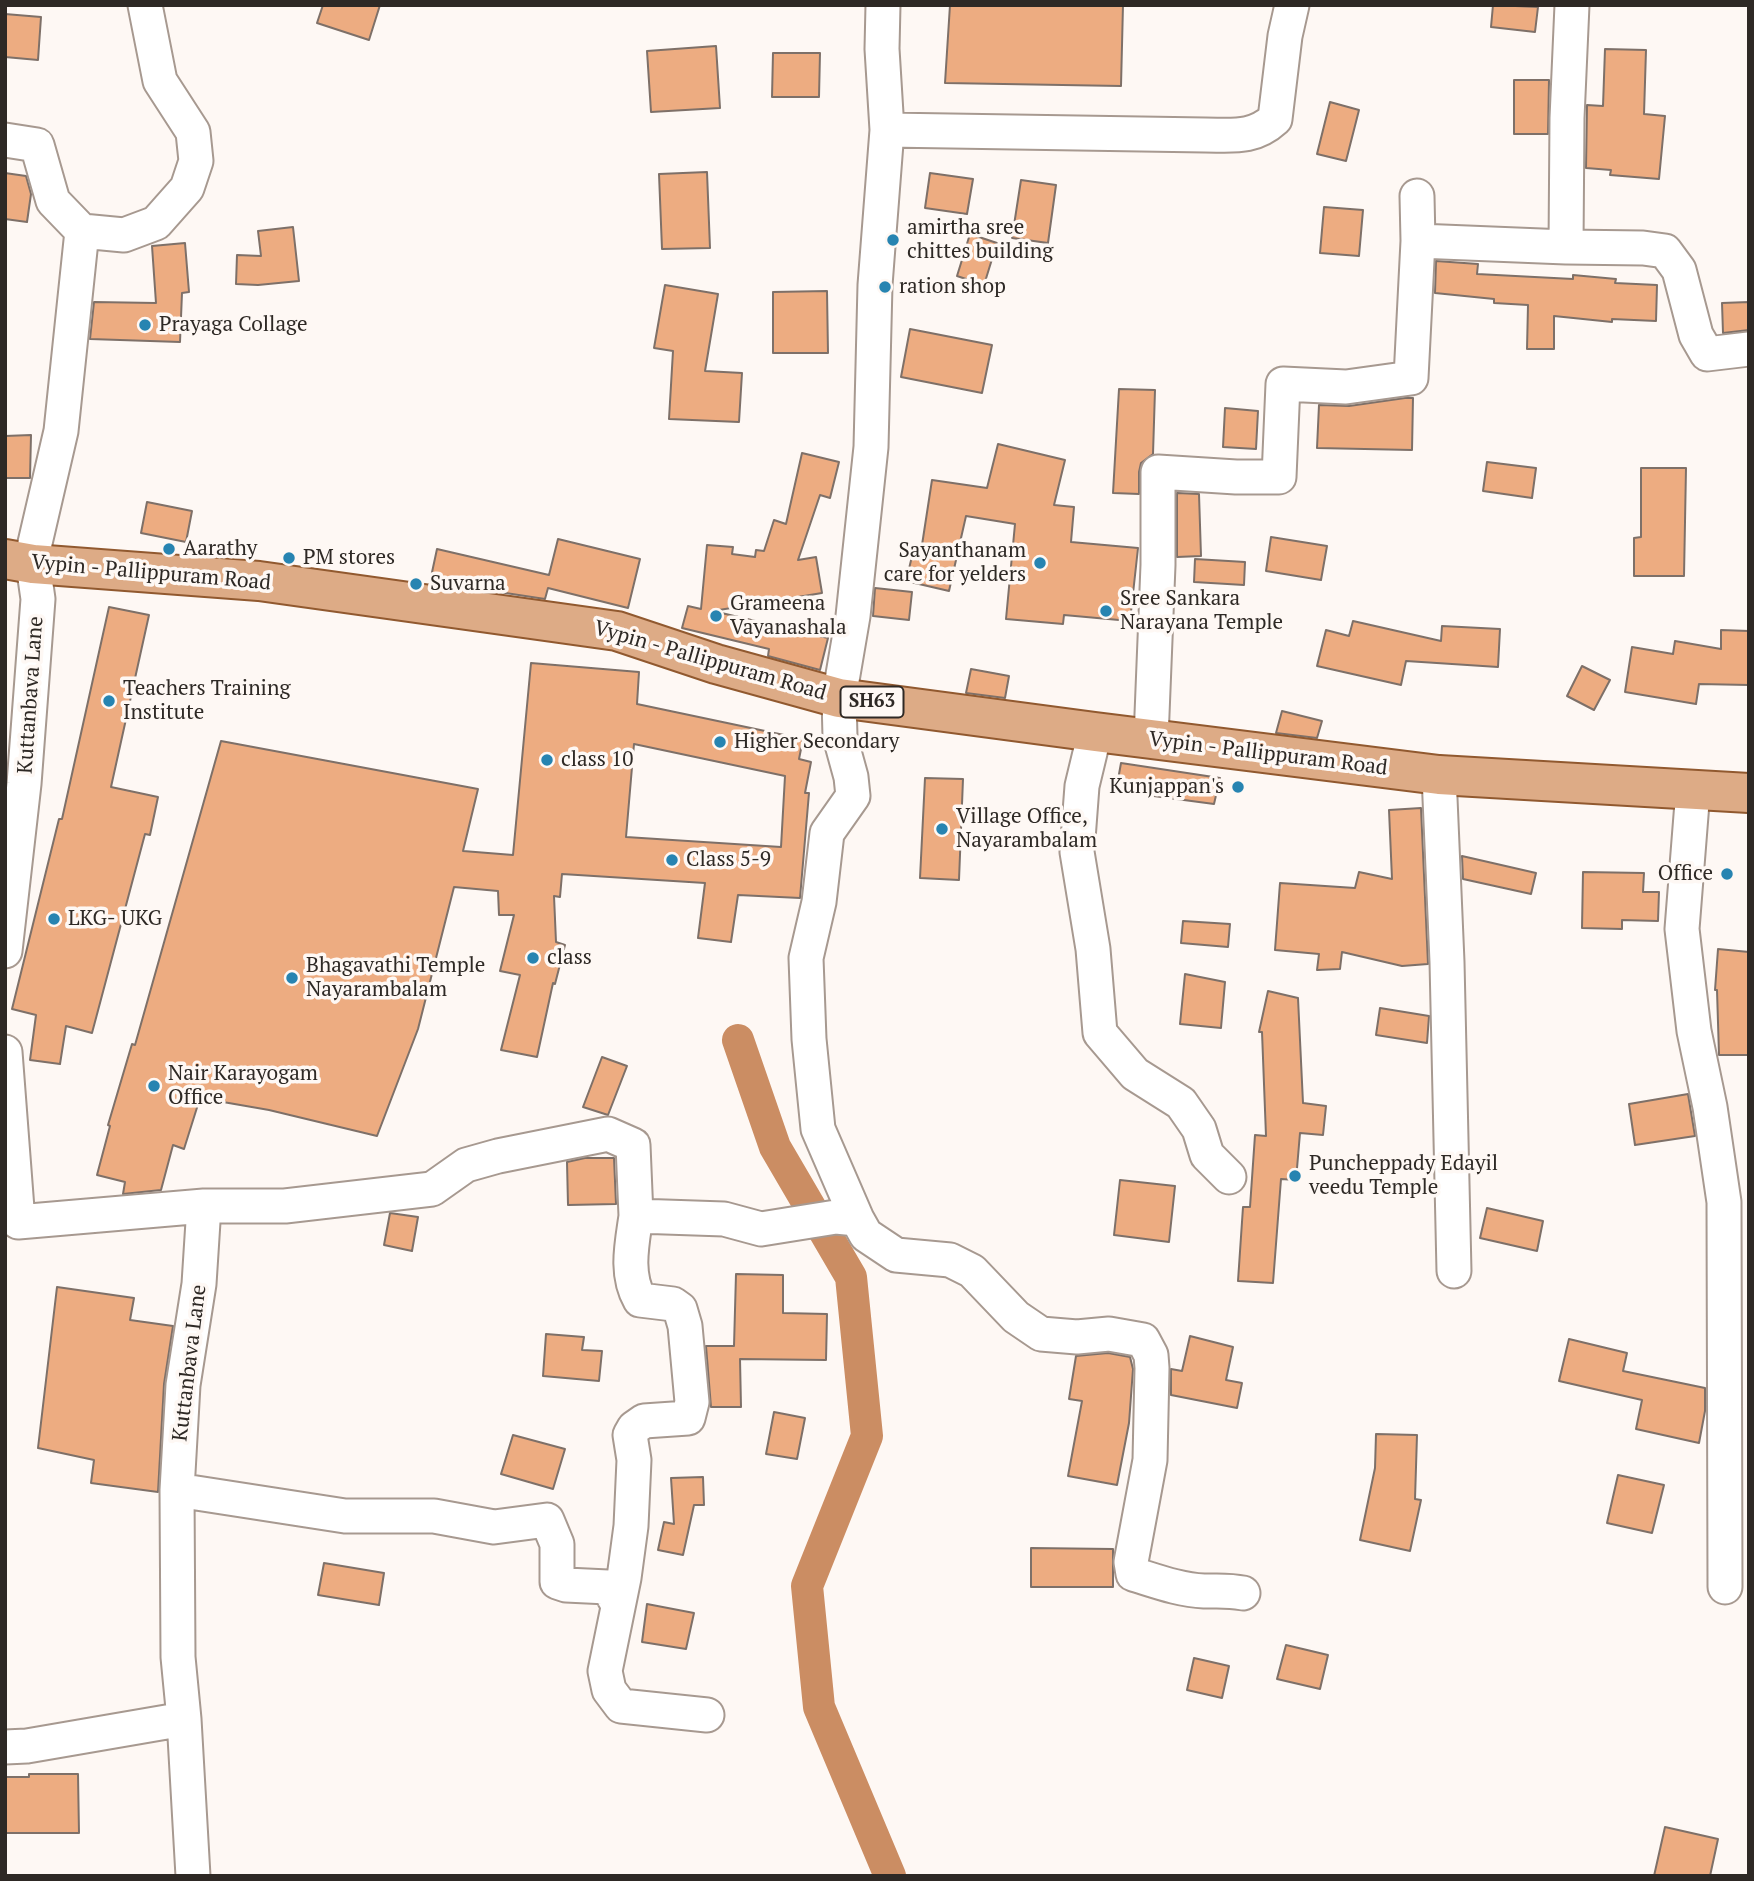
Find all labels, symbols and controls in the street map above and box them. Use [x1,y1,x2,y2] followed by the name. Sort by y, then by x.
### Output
[907,215,1053,265] place label: amirtha sree chittes building
[885,232,901,248] marker: amirtha sree chittes building
[899,274,1006,300] place label: ration shop
[877,279,893,295] marker: ration shop
[159,312,308,338] place label: Prayaga Collage
[137,317,153,333] marker: Prayaga Collage
[183,536,257,562] place label: Aarathy
[884,538,1026,588] place label: Sayanthanam care for yelders
[161,541,177,557] marker: Aarathy
[303,545,395,571] place label: PM stores
[30,550,272,596] street label: Vypin - Pallippuram Road
[281,550,297,566] marker: PM stores
[1032,555,1048,571] marker: Sayanthanam care for yelders
[430,571,506,597] place label: Suvarna
[408,576,424,592] marker: Suvarna
[1120,586,1283,636] place label: Sree Sankara Narayana Temple
[730,591,847,641] place label: Grameena Vayanashala
[1098,603,1114,619] marker: Sree Sankara Narayana Temple
[708,608,724,624] marker: Grameena Vayanashala
[13,615,49,775] street label: Kuttanbava Lane
[591,616,829,706] street label: Vypin - Pallippuram Road
[123,676,290,726] place label: Teachers Training Institute
[840,687,903,718] road number: SH63
[101,693,117,709] marker: Teachers Training Institute
[1147,727,1389,781] street label: Vypin - Pallippuram Road
[734,729,899,755] place label: Higher Secondary
[712,734,728,750] marker: Higher Secondary
[561,747,633,773] place label: class 10
[539,752,555,768] marker: class 10
[1109,774,1224,800] place label: Kunjappan's
[1230,779,1246,795] marker: Kunjappan's
[956,804,1097,854] place label: Village Office, Nayarambalam
[934,821,950,837] marker: Village Office, Nayarambalam
[686,847,771,873] place label: Class 5-9
[664,852,680,868] marker: Class 5-9
[1658,861,1713,887] place label: Office
[1719,866,1735,882] marker: Office
[68,906,162,932] place label: LKG- UKG
[46,911,62,927] marker: LKG- UKG
[547,945,592,971] place label: class
[525,950,541,966] marker: class
[306,953,485,1003] place label: Bhagavathi Temple Nayarambalam
[284,970,300,986] marker: Bhagavathi Temple Nayarambalam
[168,1061,318,1111] place label: Nair Karayogam Office
[146,1078,162,1094] marker: Nair Karayogam Office
[1309,1151,1498,1201] place label: Puncheppady Edayil veedu Temple
[1287,1168,1303,1184] marker: Puncheppady Edayil veedu Temple
[168,1283,212,1443] street label: Kuttanbava Lane

